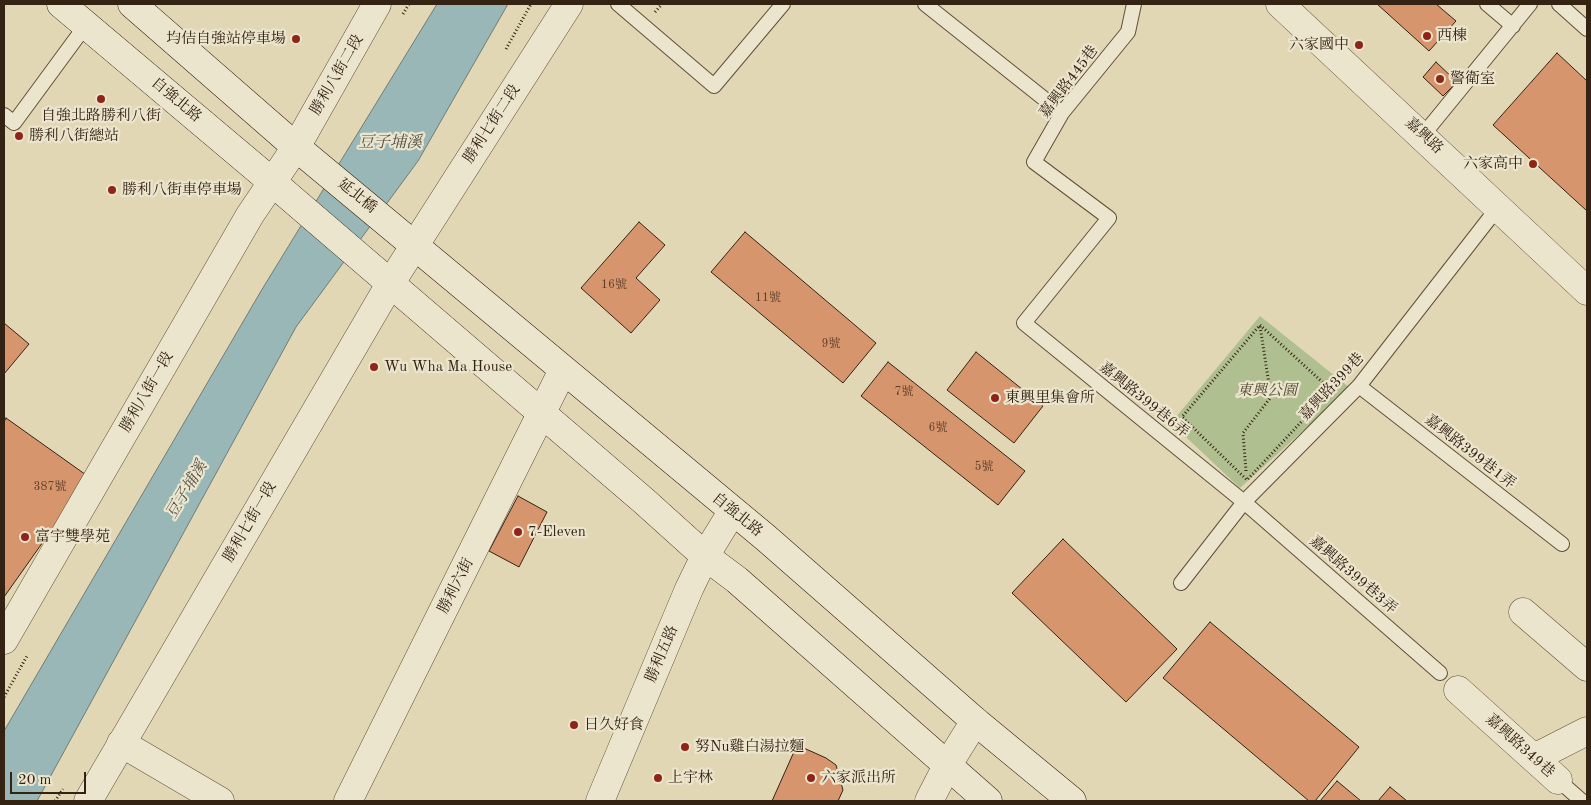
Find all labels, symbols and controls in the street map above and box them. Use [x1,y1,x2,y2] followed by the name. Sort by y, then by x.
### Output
[1437,27,1467,45] place label: 西棟
[166,30,286,48] place label: 均佶自強站停車場
[1421,30,1433,42] marker: 西棟
[307,32,367,118] street label: 勝利八街二段
[290,33,302,45] marker: 均佶自強站停車場
[1289,36,1349,54] place label: 六家國中
[1353,39,1365,51] marker: 六家國中
[1036,42,1102,122] street label: 嘉興路445巷
[1450,70,1495,88] place label: 警衛室
[1434,73,1446,85] marker: 警衛室
[147,74,205,126] street label: 自強北路
[460,81,524,167] street label: 勝利七街二段
[95,93,107,105] marker: 自強北路勝利八街
[41,107,161,125] place label: 自強北路勝利八街
[1401,114,1447,158] street label: 嘉興路
[29,127,119,145] place label: 勝利八街總站
[13,130,25,142] marker: 勝利八街總站
[358,133,422,153] water label: 豆子埔溪
[1463,155,1523,173] place label: 六家高中
[1527,158,1539,170] marker: 六家高中
[334,175,380,217] street label: 延北橋
[122,181,242,199] place label: 勝利八街車停車場
[106,184,118,196] marker: 勝利八街車停車場
[601,278,627,292] house number: 16號
[755,291,781,305] house number: 11號
[822,337,840,351] house number: 9號
[117,349,177,435] street label: 勝利八街一段
[1296,349,1368,425] street label: 嘉興路399巷
[384,358,512,376] place label: Wu Wha Ma House
[1096,358,1192,442] street label: 嘉興路399巷6弄
[368,361,380,373] marker: Wu Wha Ma House
[1237,382,1297,400] park label: 東興公園
[895,385,913,399] house number: 7號
[1005,389,1095,407] place label: 東興里集會所
[989,392,1001,404] marker: 東興里集會所
[1421,411,1519,493] street label: 嘉興路399巷1弄
[929,421,947,435] house number: 6號
[162,458,212,522] water label: 豆子埔溪
[975,460,993,474] house number: 5號
[220,479,280,565] street label: 勝利七街一段
[34,480,66,494] house number: 387號
[708,489,766,541] street label: 自強北路
[528,523,586,541] place label: 7-Eleven
[512,526,524,538] marker: 7-Eleven
[35,528,110,546] place label: 富宇雙學苑
[19,531,31,543] marker: 富宇雙學苑
[1306,532,1400,618] street label: 嘉興路399巷3弄
[434,555,478,617] street label: 勝利六街
[642,623,682,685] street label: 勝利五路
[1482,711,1558,781] street label: 嘉興路349巷
[584,716,644,734] place label: 日久好食
[568,719,580,731] marker: 日久好食
[695,738,805,756] place label: 努Nu雞白湯拉麵
[679,741,691,753] marker: 努Nu雞白湯拉麵
[12,762,89,794] scale bar
[668,769,713,787] place label: 上宇林
[821,769,896,787] place label: 六家派出所
[652,772,664,784] marker: 上宇林
[805,772,817,784] marker: 六家派出所
[18,773,52,788] text: 20 m

